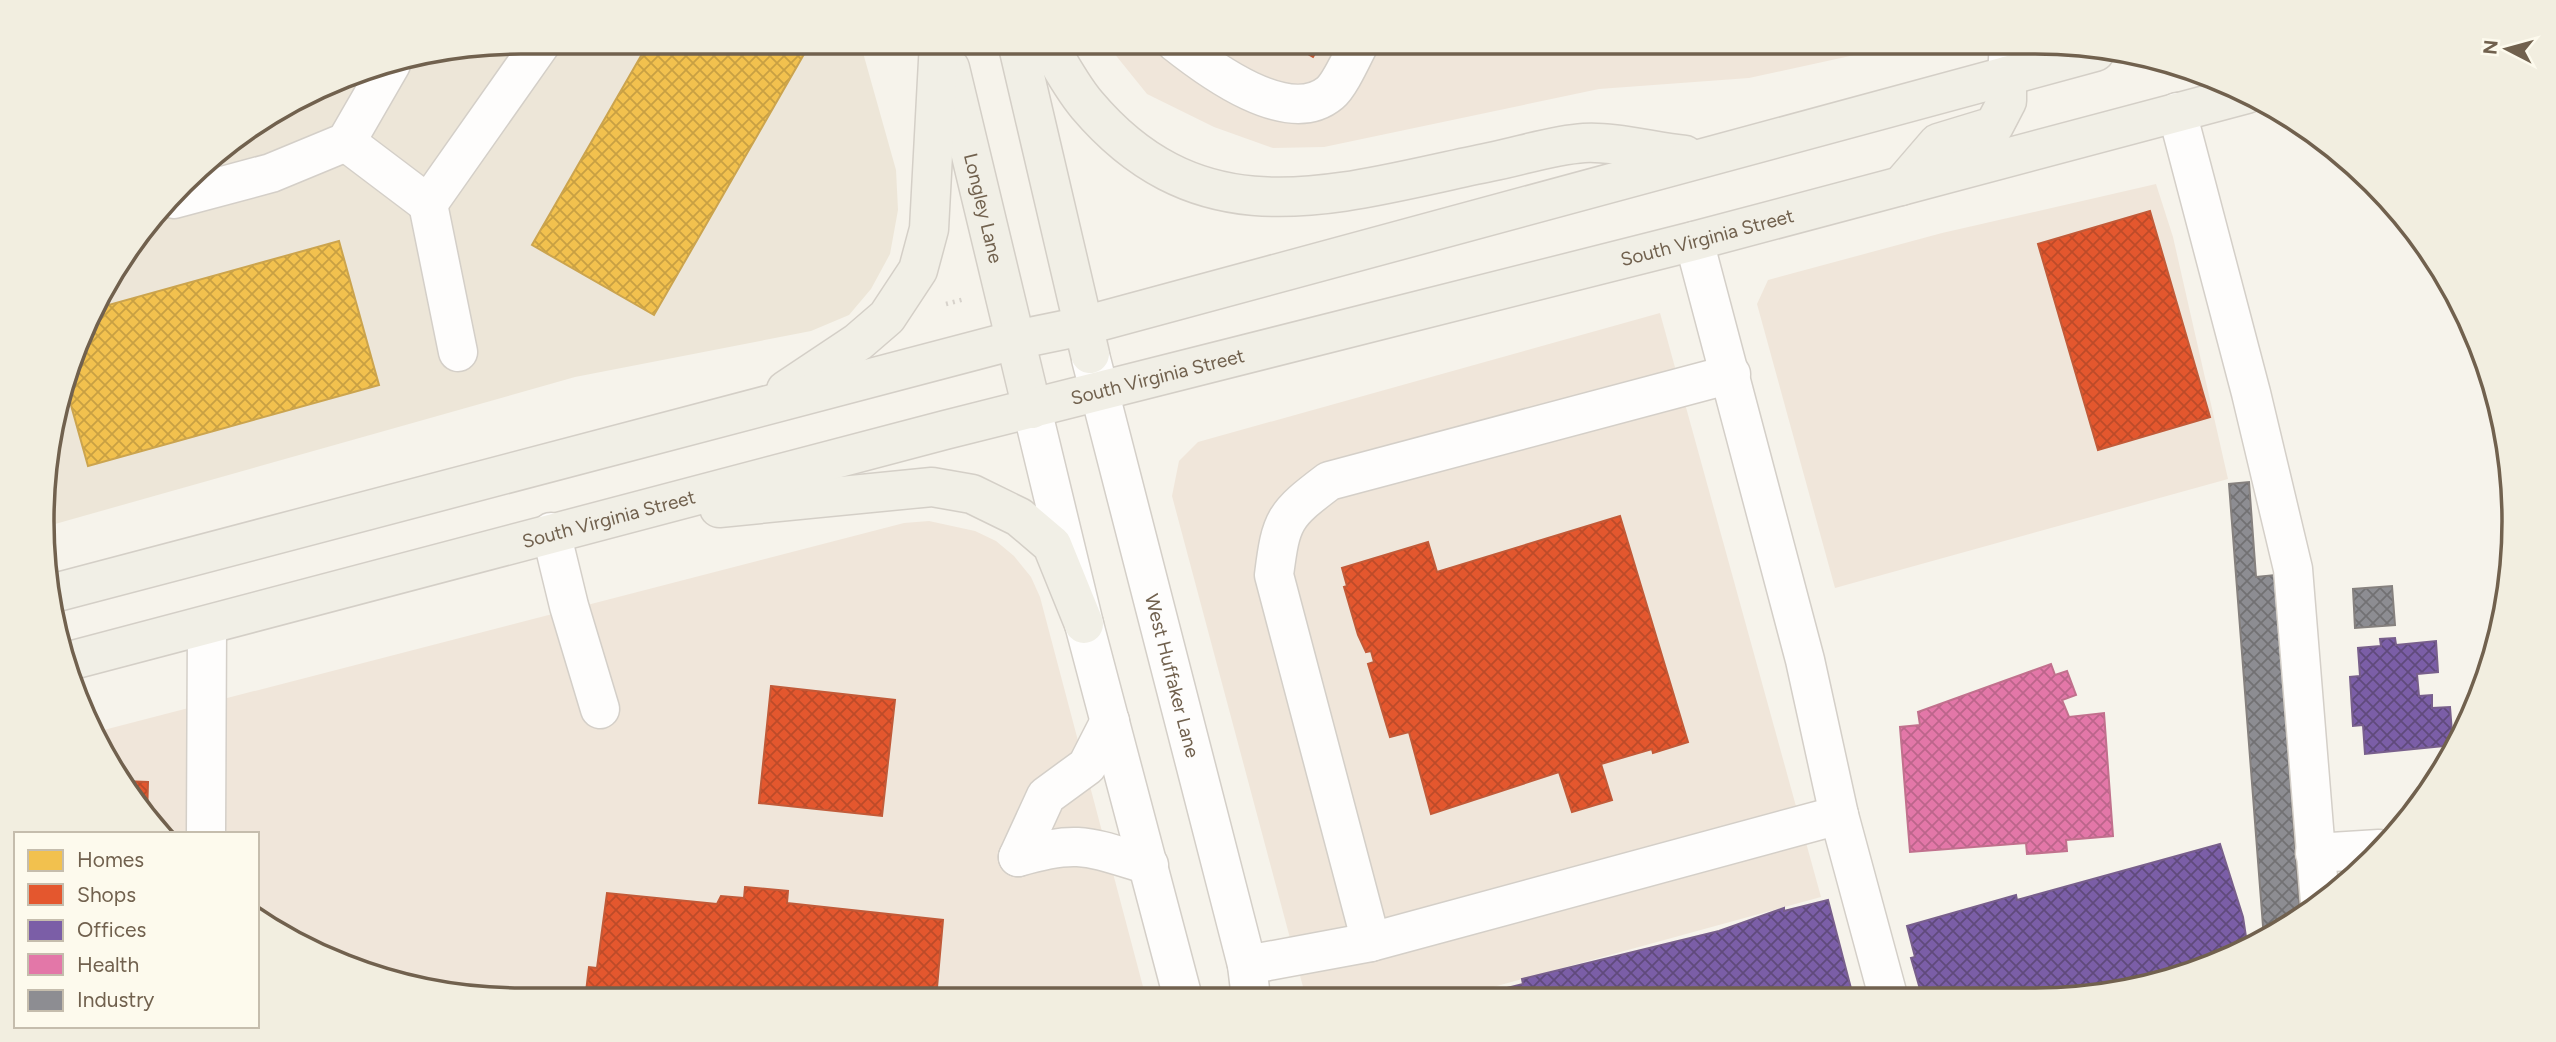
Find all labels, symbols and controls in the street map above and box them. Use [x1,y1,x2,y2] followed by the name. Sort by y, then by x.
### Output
[2472,14,2542,84] north arrow
[2478,39,2503,56] text: N
[959,151,1007,265] street label: Longley Lane
[1618,204,1796,271] street label: South Virginia Street
[1068,344,1247,410] street label: South Virginia Street
[520,485,698,553] street label: South Virginia Street
[1140,591,1204,760] street label: West Huffaker Lane
[14,832,259,1028] legend
[77,847,144,872] text: Homes
[77,882,136,907] text: Shops
[77,917,146,942] text: Offices
[77,952,139,977] text: Health
[77,987,154,1012] text: Industry

